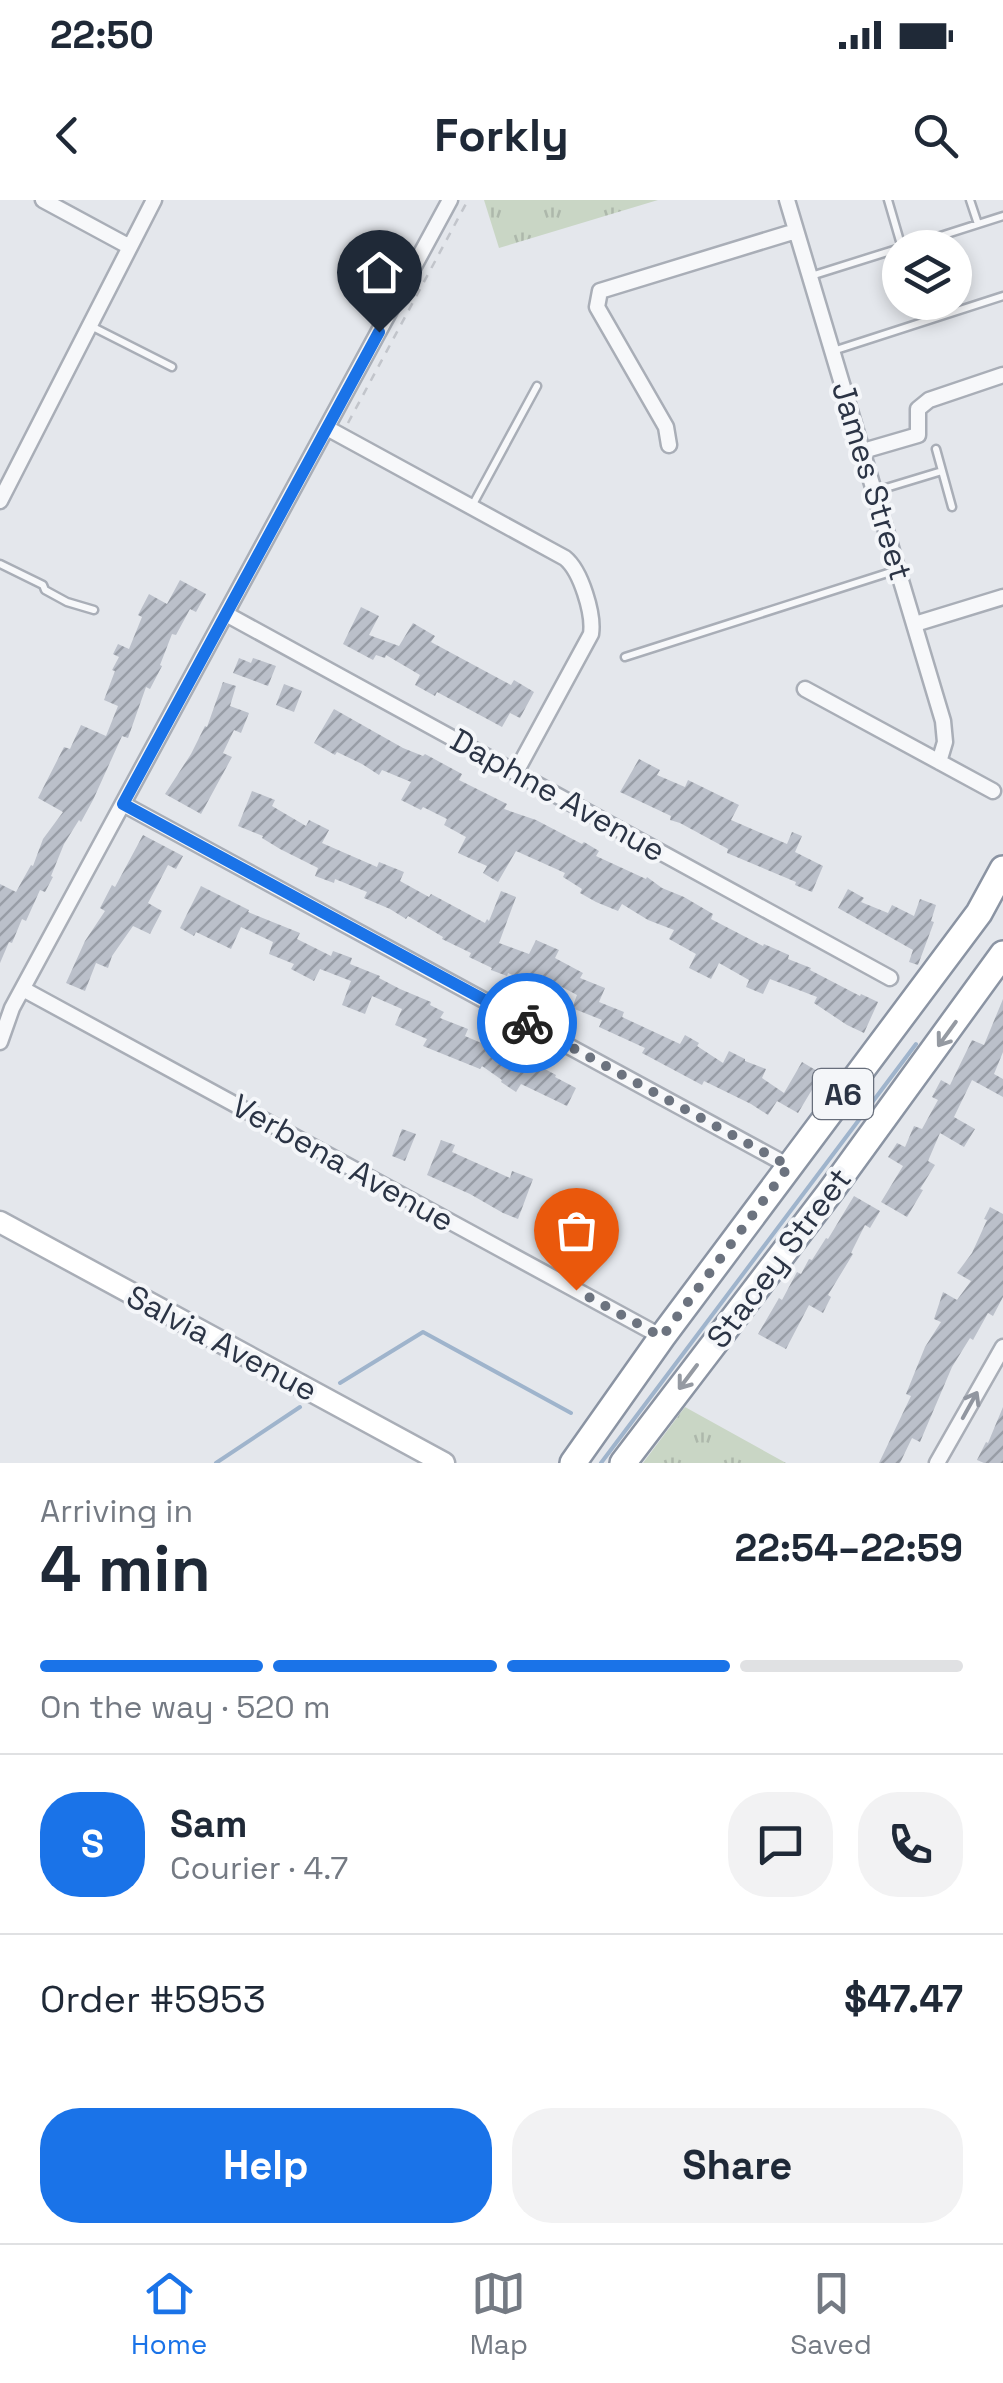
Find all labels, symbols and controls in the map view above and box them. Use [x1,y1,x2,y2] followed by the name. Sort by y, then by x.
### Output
[50,11,154,59] text: 22:50
[434,107,569,164] text: Forkly
[40,108,95,163] icon: back
[908,108,963,163] icon: search
[337,230,422,333] pin
[882,230,972,320] map controls
[882,230,972,320] button: layers
[352,245,407,300] icon: home
[823,377,921,585] street label: James Street
[444,720,672,870] street label: Daphne Avenue
[477,973,577,1073] courier
[500,996,555,1051] icon: bike
[936,1020,957,1047] one-way arrow
[813,1069,873,1119] road number: A6
[225,1085,461,1241] street label: Verbena Avenue
[698,1160,860,1356] street label: Stacey Street
[534,1188,619,1291] pin
[549,1203,604,1258] icon: bag
[120,1276,324,1410] street label: Salvia Avenue
[677,1363,698,1390] one-way arrow
[961,1391,981,1420] one-way arrow
[40,1491,193,1531] text: Arriving in
[735,1524,963,1572] text: 22:54–22:59
[40,1527,211,1610] text: 4 min
[40,1687,331,1727] text: On the way · 520 m
[728,1792,833,1897] button: chat
[858,1792,963,1897] button: phone
[170,1800,247,1848] text: Sam
[81,1820,104,1868] text: S
[170,1848,348,1888] text: Courier · 4.7
[40,1975,266,2023] text: Order #5953
[844,1975,963,2023] text: $47.47
[40,2108,492,2223] button: Help
[512,2108,963,2223] button: Share
[131,2266,207,2362] tab: Home
[470,2266,528,2362] tab: Map
[790,2266,872,2362] tab: Saved

